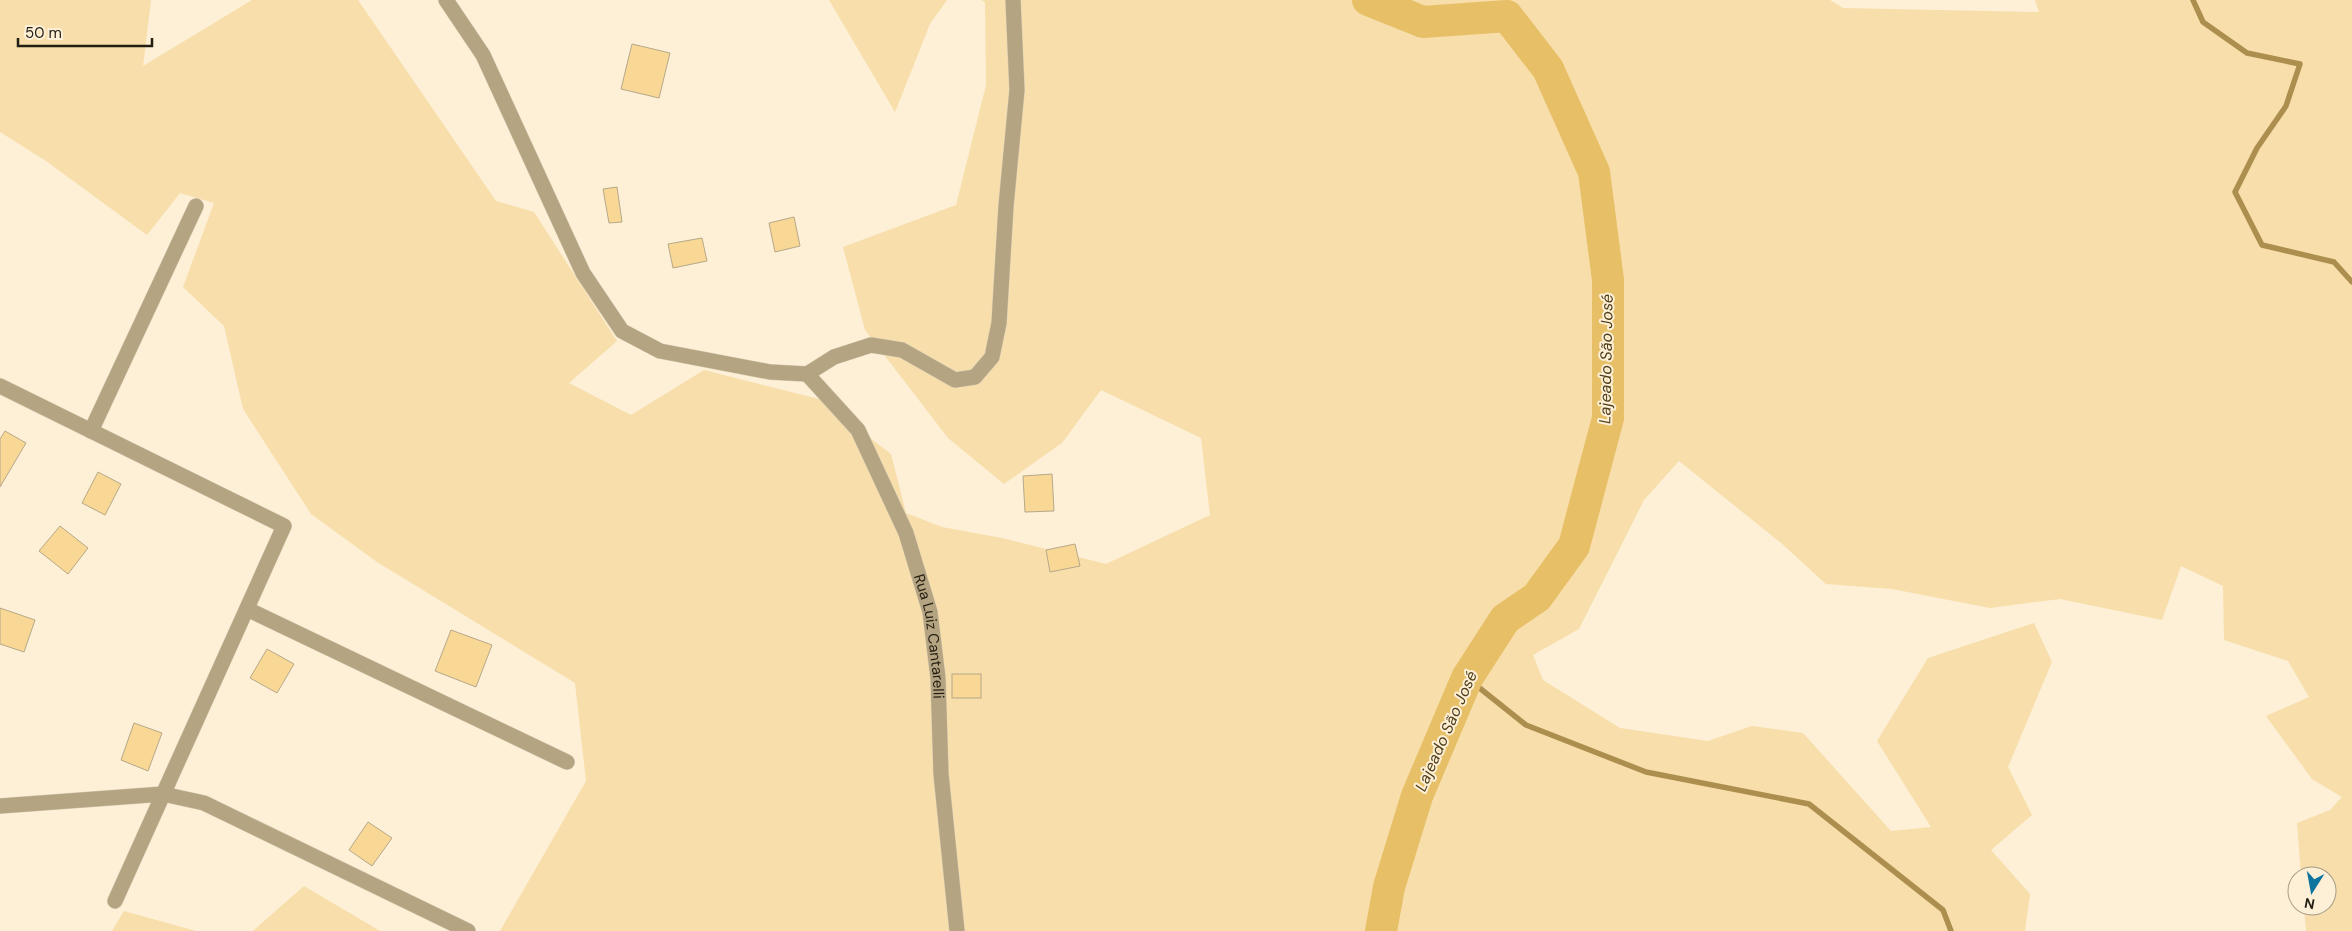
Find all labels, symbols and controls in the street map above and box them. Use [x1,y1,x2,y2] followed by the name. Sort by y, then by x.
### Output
[18,15,151,47] scale bar
[25,23,62,43] text: 50 m
[1594,294,1618,424] water label: Lajeado São José
[909,572,949,699] street label: Rua Luiz Cantarelli
[1410,667,1482,795] water label: Lajeado São José
[2287,866,2337,916] north arrow
[2303,894,2316,914] text: N

